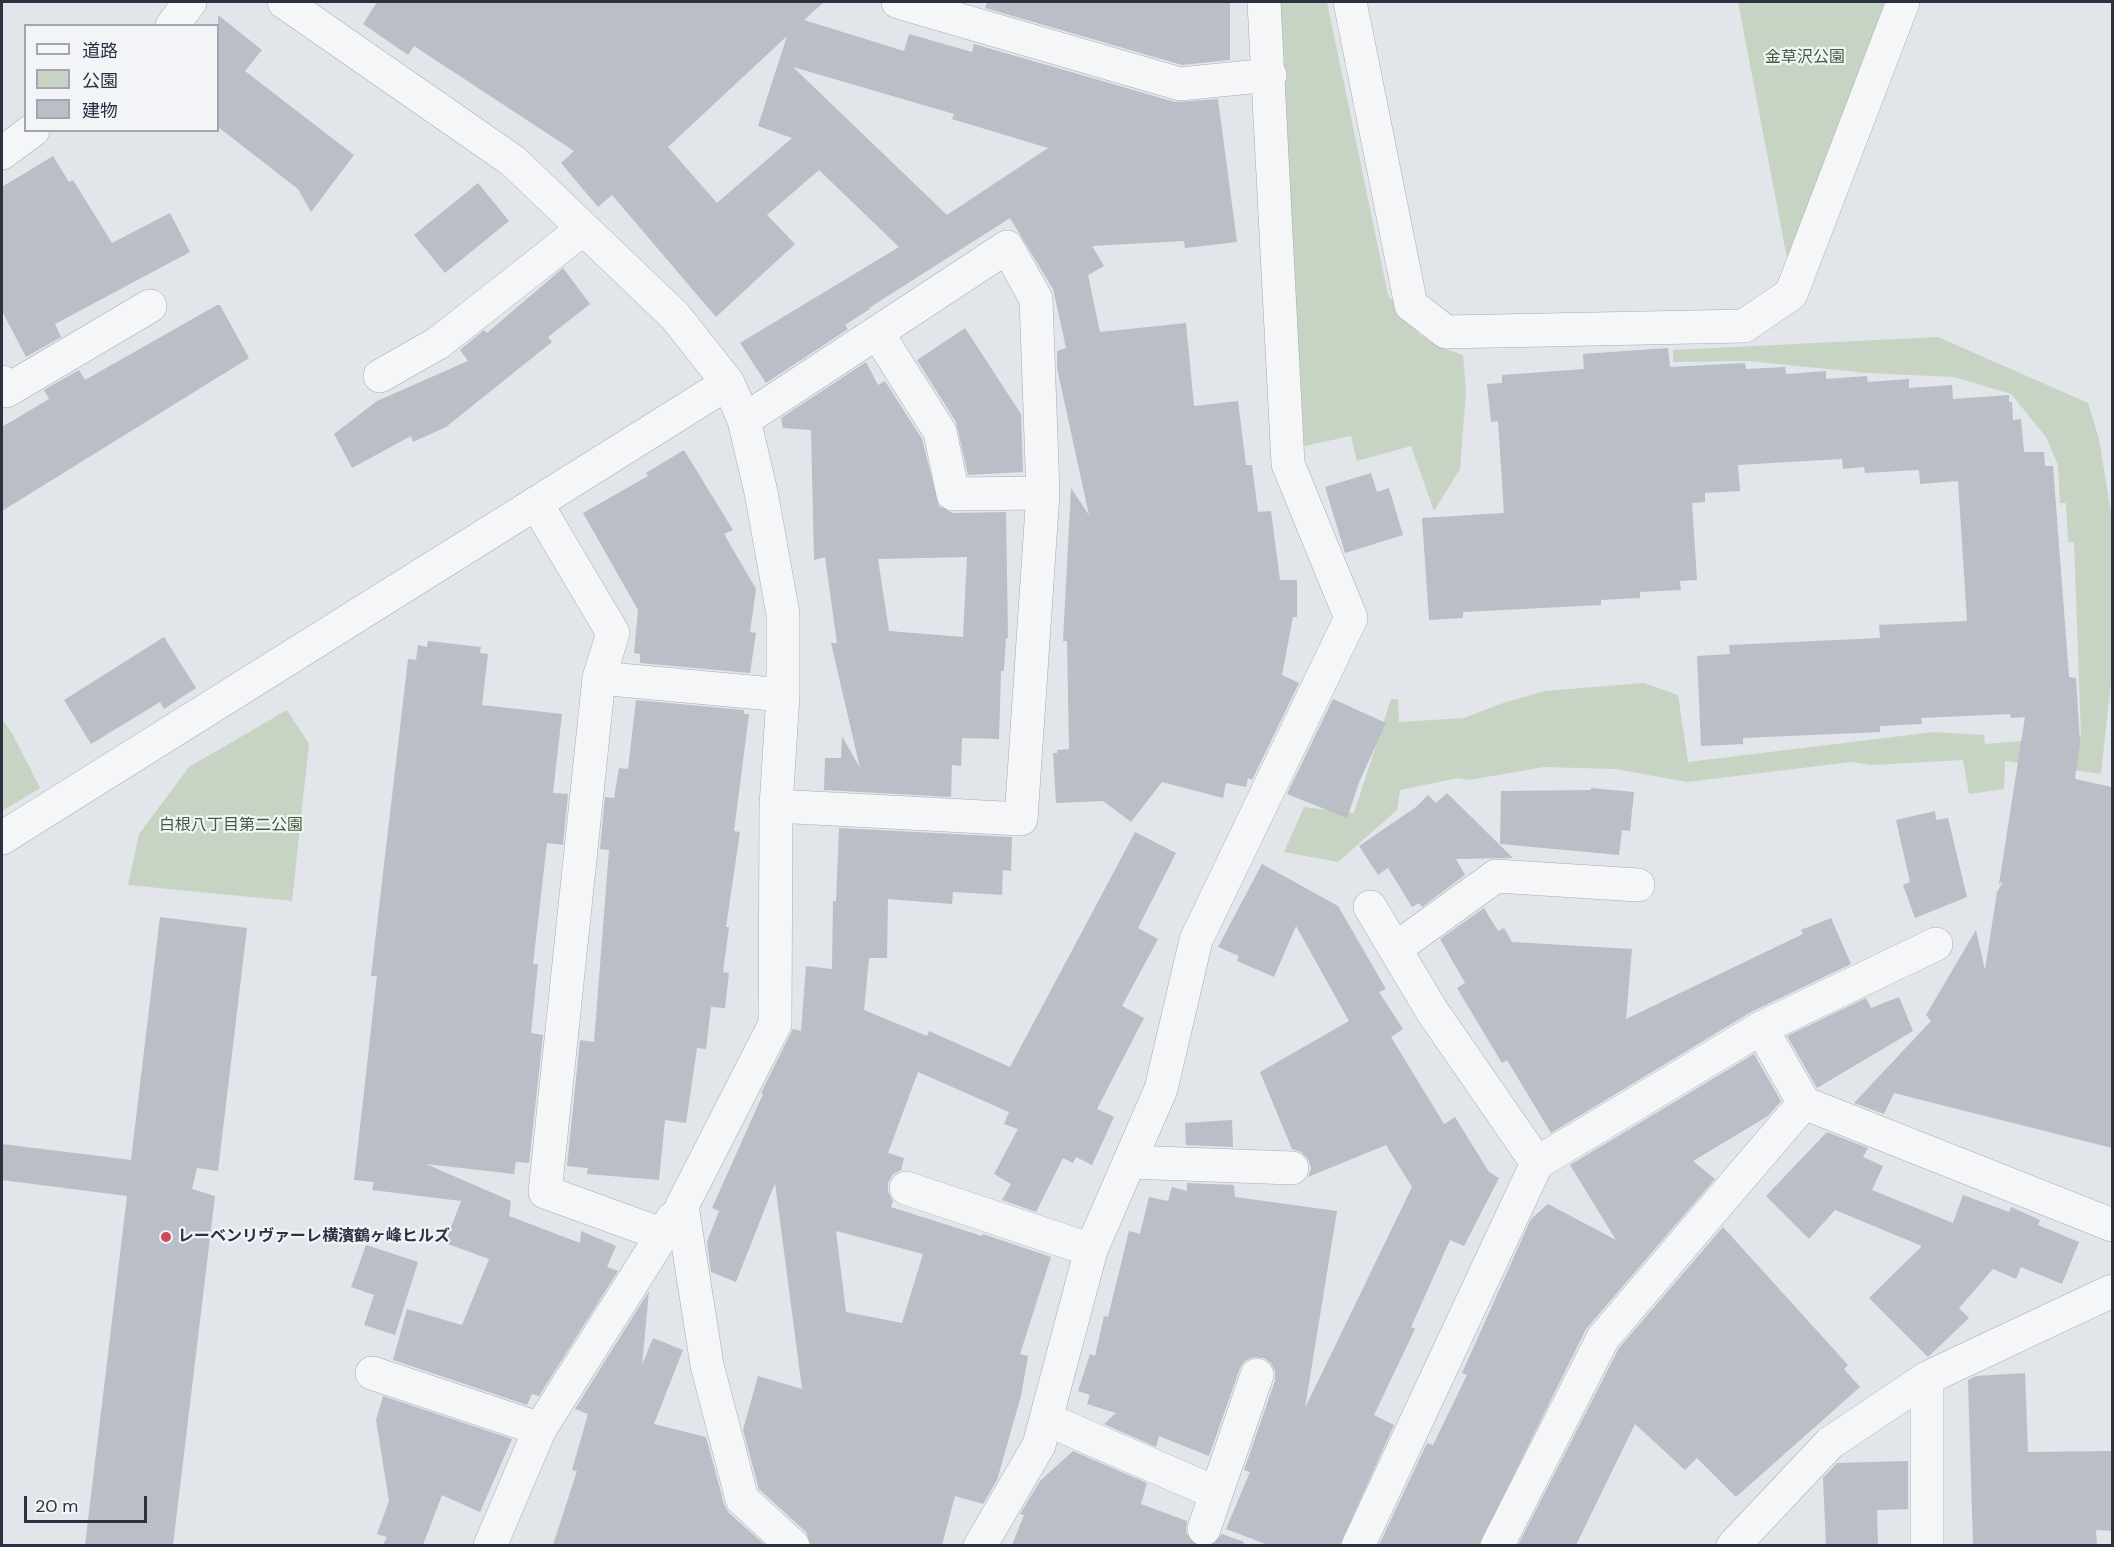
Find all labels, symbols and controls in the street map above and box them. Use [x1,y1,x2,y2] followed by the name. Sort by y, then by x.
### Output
[24,24,219,132] legend
[82,39,118,63] text: 道路
[1765,48,1845,68] park label: 金草沢公園
[82,69,118,93] text: 公園
[82,99,118,123] text: 建物
[159,816,303,836] park label: 白根八丁目第二公園
[178,1227,450,1247] place label: レーベンリヴァーレ横濱鶴ヶ峰ヒルズ
[159,1230,173,1244] marker: レーベンリヴァーレ横濱鶴ヶ峰ヒルズ
[27,1484,150,1522] scale bar
[35,1494,78,1518] text: 20 m

